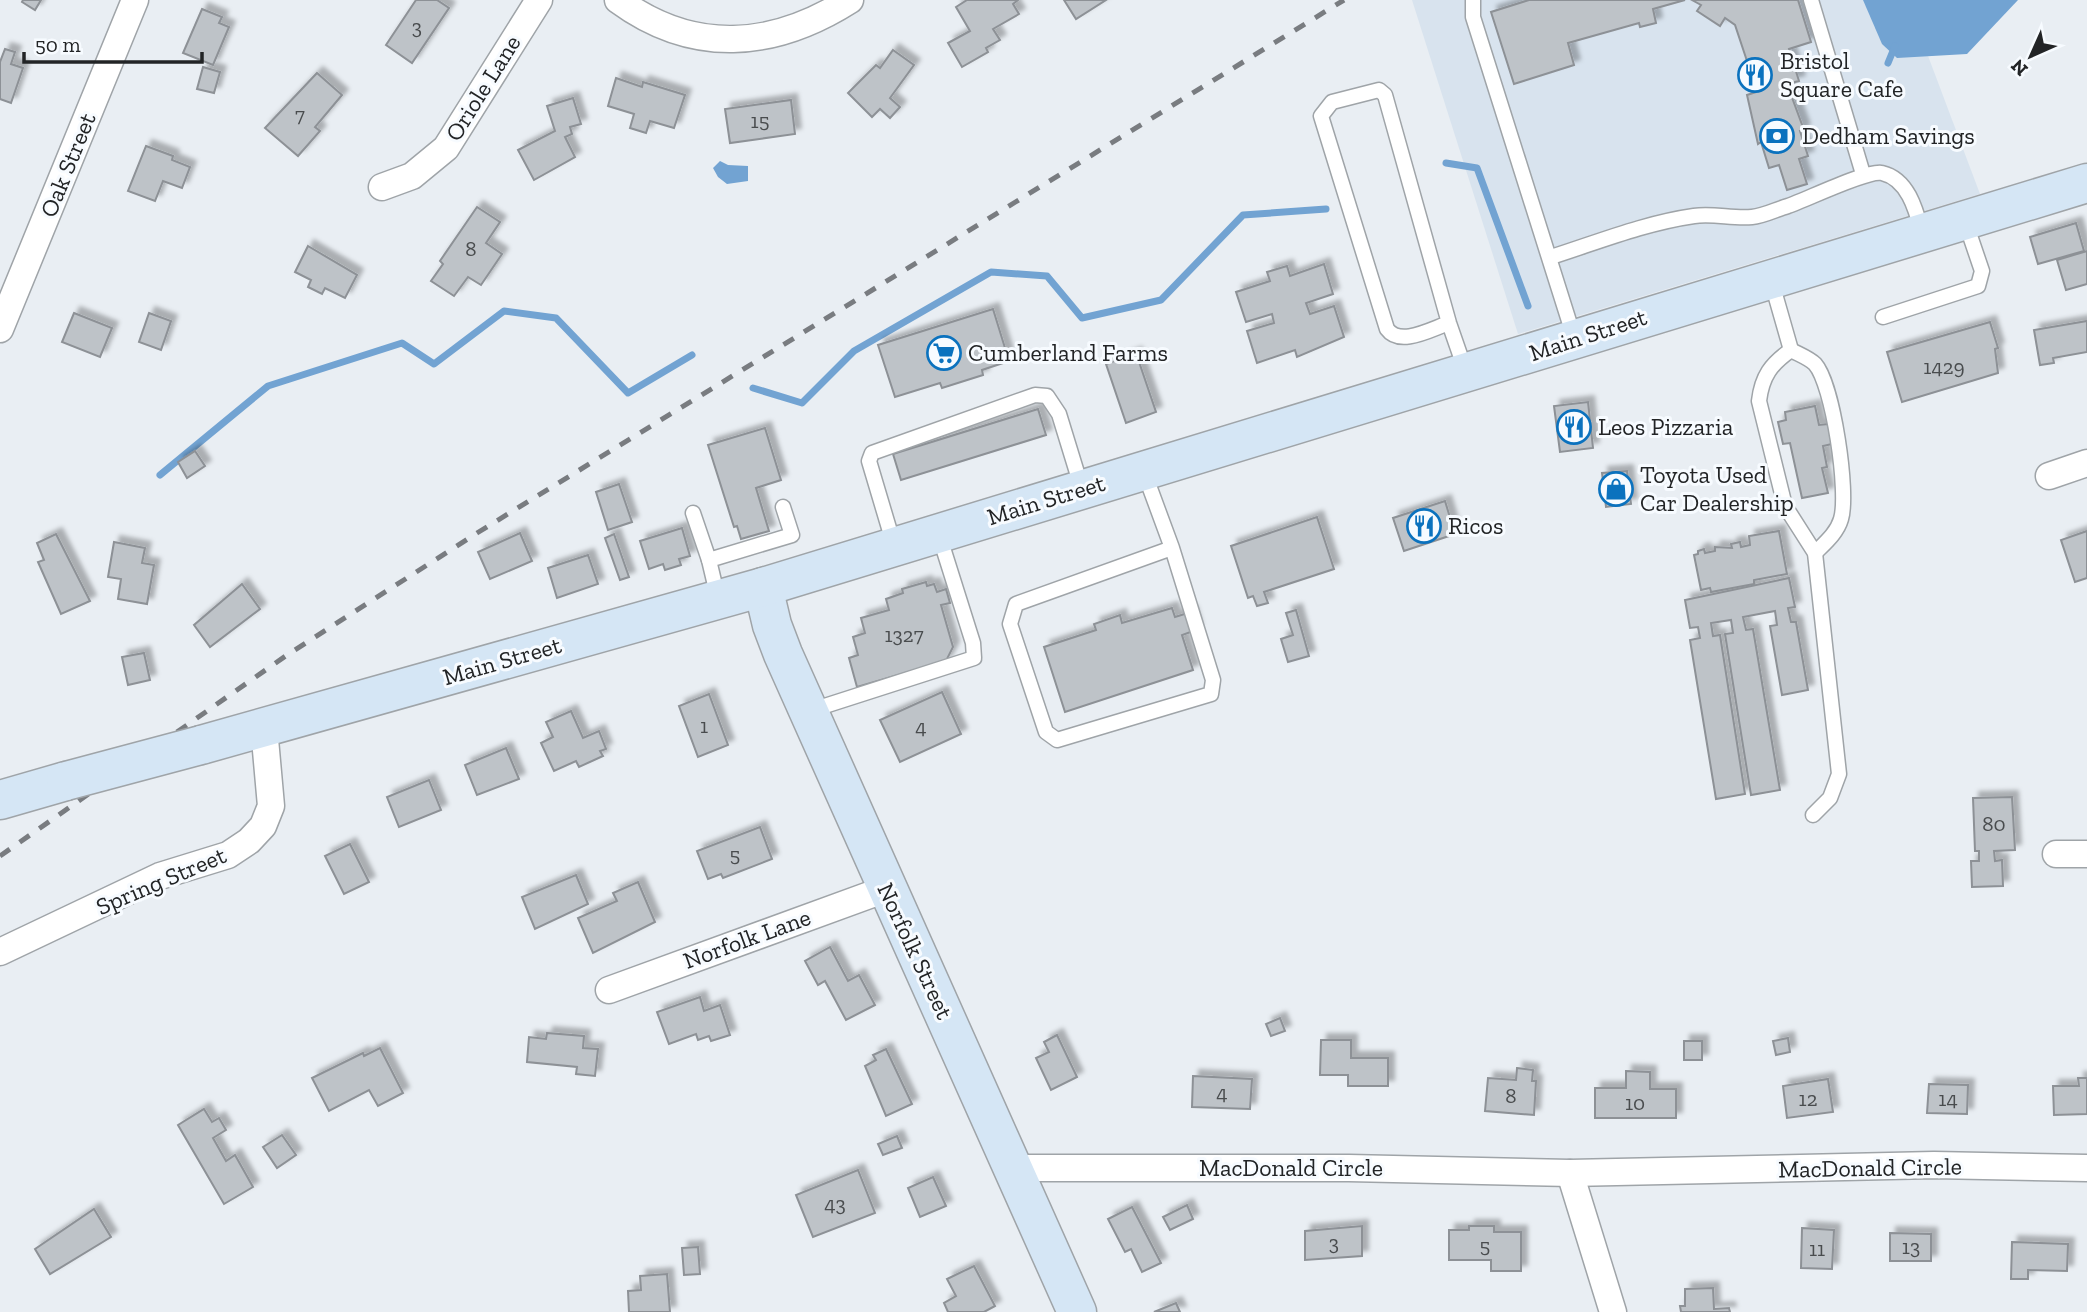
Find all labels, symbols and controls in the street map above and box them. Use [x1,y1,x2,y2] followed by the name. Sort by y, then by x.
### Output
[412,14,422,39] house number: 3
[24,21,203,65] scale bar
[1996,21,2066,91] north arrow
[439,29,527,146] street label: Oriole Lane
[35,32,81,57] text: 50 m
[1780,46,1903,103] place label: Bristol Square Cafe
[2006,54,2033,81] text: N
[1736,56,1774,94] restaurant icon: Bristol Square Cafe
[295,102,305,127] house number: 7
[33,108,102,221] street label: Oak Street
[751,108,769,133] house number: 15
[1758,117,1796,155] bank icon: Dedham Savings
[1802,121,1975,150] place label: Dedham Savings
[465,236,477,261] house number: 8
[1525,302,1650,367] street label: Main Street
[925,334,963,372] supermarket icon: Cumberland Farms
[968,338,1168,367] place label: Cumberland Farms
[1923,354,1965,379] house number: 1429
[1555,408,1593,446] restaurant icon: Leos Pizzaria
[1598,412,1734,441] place label: Leos Pizzaria
[1640,460,1794,517] place label: Toyota Used Car Dealership
[983,468,1108,531] street label: Main Street
[1597,470,1635,508] shop icon: Toyota Used Car Dealership
[1405,507,1443,545] restaurant icon: Ricos
[1448,511,1503,540] place label: Ricos
[884,622,924,647] house number: 1327
[439,630,564,691] street label: Main Street
[700,713,708,738] house number: 1
[915,714,927,739] house number: 4
[1982,811,2006,836] house number: 80
[91,840,230,921] street label: Spring Street
[730,842,740,867] house number: 5
[871,878,960,1024] street label: Norfolk Street
[679,902,814,975] street label: Norfolk Lane
[1216,1080,1228,1105] house number: 4
[1505,1083,1517,1108] house number: 8
[1799,1086,1817,1111] house number: 12
[1938,1086,1958,1111] house number: 14
[1625,1090,1645,1115] house number: 10
[1778,1151,1962,1184] street label: MacDonald Circle
[1199,1153,1383,1182] street label: MacDonald Circle
[824,1191,846,1216] house number: 43
[1329,1230,1339,1255] house number: 3
[1480,1233,1490,1258] house number: 5
[1902,1234,1920,1259] house number: 13
[1809,1236,1825,1261] house number: 11

